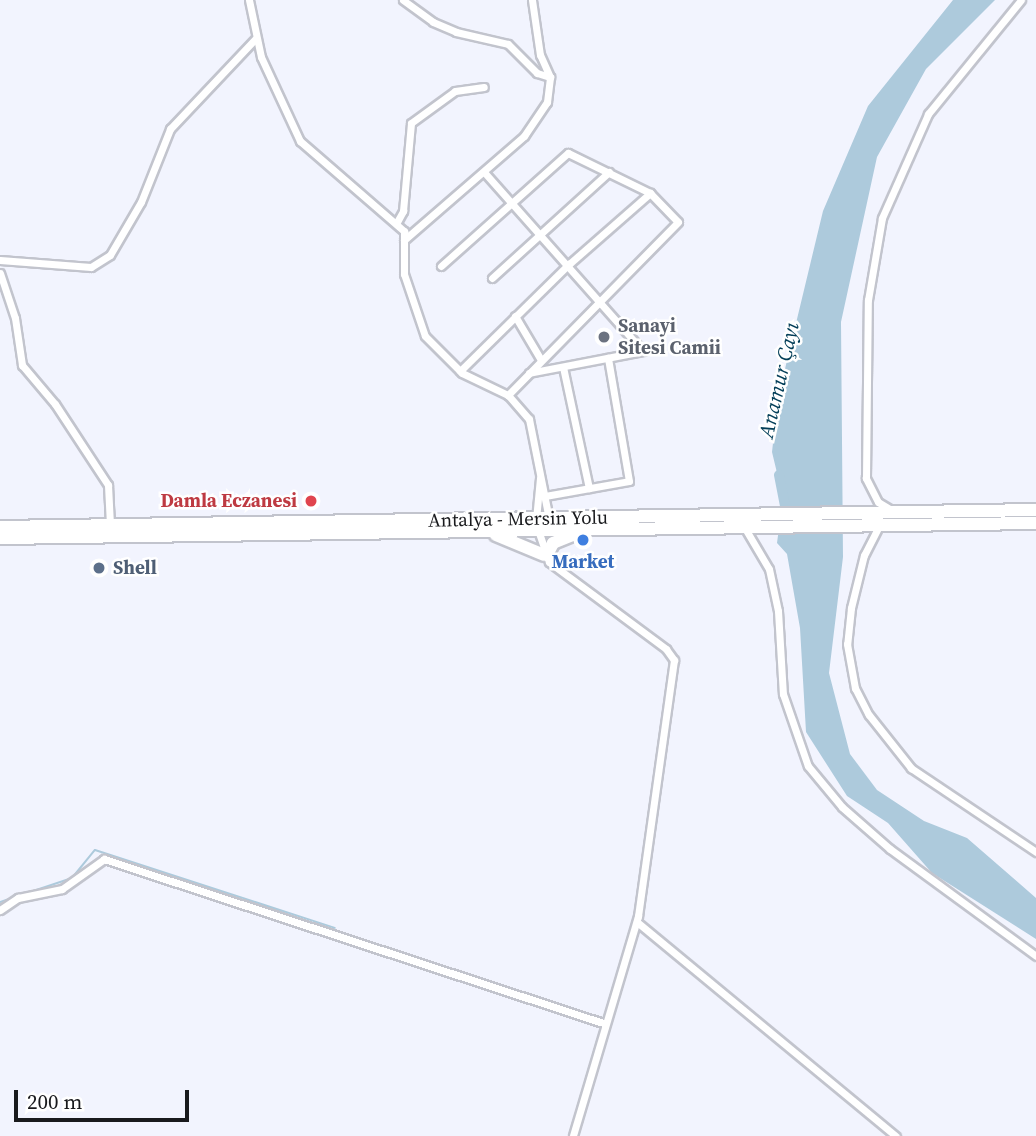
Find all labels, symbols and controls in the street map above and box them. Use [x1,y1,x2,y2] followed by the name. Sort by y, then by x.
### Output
[618,315,721,359] place label: Sanayi Sitesi Camii
[753,320,805,440] water label: Anamur Çayı
[596,329,612,345] marker: Sanayi Sitesi Camii
[160,490,297,512] place label: Damla Eczanesi
[303,493,319,509] marker: Damla Eczanesi
[428,506,608,532] street label: Antalya - Mersin Yolu
[575,532,591,548] marker: Market
[552,551,614,573] place label: Market
[113,557,157,579] place label: Shell
[91,560,107,576] marker: Shell
[18,1076,192,1120] scale bar
[27,1087,82,1116] text: 200 m

